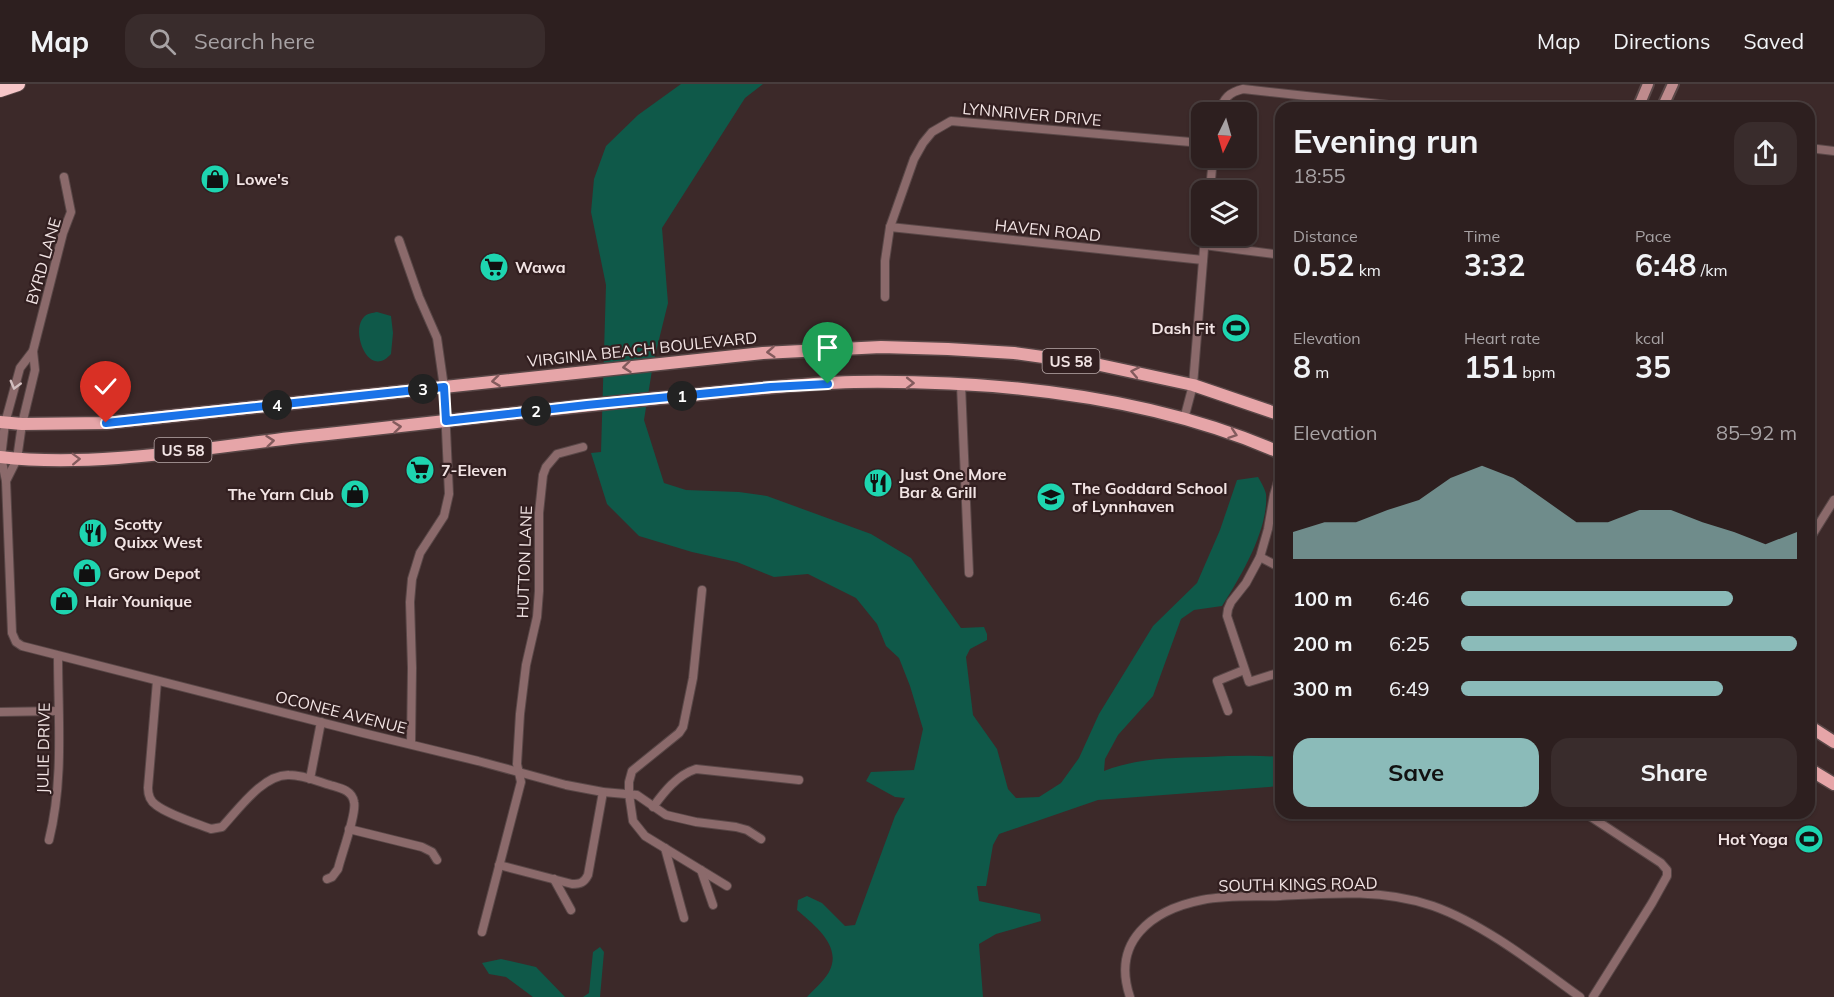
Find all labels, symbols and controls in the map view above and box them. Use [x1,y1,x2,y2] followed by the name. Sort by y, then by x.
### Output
[125,14,545,68] search box
[30,24,89,59] text: Map
[146,25,179,58] icon: search
[194,27,315,55] text: Search here
[1537,28,1580,54] text: Map
[1613,28,1710,54] text: Directions
[1743,28,1804,54] text: Saved
[962,98,1102,130] street label: LYNNRIVER DRIVE
[1191,102,1257,168] north arrow
[1191,102,1257,246] map controls
[1293,120,1479,161] text: Evening run
[1734,122,1797,185] button: share
[199,163,231,195] shop icon: Lowe's
[1293,163,1346,188] text: 18:55
[236,169,289,189] place label: Lowe's
[1191,180,1257,246] button: layers
[994,214,1102,246] street label: HAVEN ROAD
[21,215,65,307] street label: BYRD LANE
[1293,226,1358,246] text: Distance
[1464,226,1500,246] text: Time
[1635,226,1671,246] text: Pace
[1293,246,1354,284] text: 0.52
[1464,246,1525,284] text: 3:32
[1635,246,1696,284] text: 6:48
[478,251,510,283] supermarket icon: Wawa
[515,257,566,277] place label: Wawa
[1354,260,1381,280] text: km
[1696,260,1727,280] text: /km
[1220,312,1252,344] sports icon: Dash Fit
[1151,318,1215,338] place label: Dash Fit
[802,322,853,384] pin
[526,327,758,371] street label: VIRGINIA BEACH BOULEVARD
[1293,328,1361,348] text: Elevation
[1464,328,1540,348] text: Heart rate
[1635,328,1664,348] text: kcal
[811,331,844,364] icon: arrive
[766,345,776,358] one-way arrow
[1293,348,1311,386] text: 8
[1464,348,1518,386] text: 151
[1635,348,1671,386] text: 35
[1042,349,1100,373] road number: US 58
[622,360,631,373] one-way arrow
[80,361,131,423] pin
[1311,362,1329,382] text: m
[1518,362,1555,382] text: bpm
[1131,366,1141,379] one-way arrow
[89,370,122,403] icon: check
[408,374,438,404] pin: 3
[491,375,500,387] one-way arrow
[905,377,914,389] one-way arrow
[418,379,428,399] text: 3
[10,380,23,390] one-way arrow
[667,381,697,411] pin: 1
[677,386,687,406] text: 1
[262,390,292,420] pin: 4
[272,395,282,415] text: 4
[521,396,551,426] pin: 2
[531,401,541,421] text: 2
[1293,420,1378,445] text: Elevation
[1716,420,1797,445] text: 85–92 m
[392,421,402,434] one-way arrow
[1227,427,1238,440] one-way arrow
[265,435,274,448] one-way arrow
[154,438,212,462] road number: US 58
[71,452,80,465] one-way arrow
[404,454,436,486] supermarket icon: 7-Eleven
[441,460,507,480] place label: 7-Eleven
[899,464,1007,502] place label: Just One More Bar & Grill
[862,467,894,499] restaurant icon: Just One More Bar & Grill
[339,478,371,510] shop icon: The Yarn Club
[1072,478,1227,516] place label: The Goddard School of Lynnhaven
[1035,481,1067,513] school or university icon: The Goddard School of Lynnhaven
[228,484,334,504] place label: The Yarn Club
[512,505,536,619] street label: HUTTON LANE
[114,514,202,552] place label: Scotty Quixx West
[77,517,109,549] restaurant icon: Scotty Quixx West
[71,557,103,589] shop icon: Grow Depot
[108,563,200,583] place label: Grow Depot
[48,585,80,617] shop icon: Hair Younique
[1293,586,1352,611] text: 100 m
[1389,586,1430,611] text: 6:46
[85,591,192,611] place label: Hair Younique
[1293,631,1352,656] text: 200 m
[1389,631,1430,656] text: 6:25
[1293,676,1352,701] text: 300 m
[1389,676,1430,701] text: 6:49
[273,686,409,738] street label: OCONEE AVENUE
[32,702,54,794] street label: JULIE DRIVE
[1293,738,1539,807] button: Save
[1551,738,1797,807] button: Share
[1793,823,1825,855] sports icon: Hot Yoga
[1718,829,1788,849] place label: Hot Yoga
[1218,873,1378,895] street label: SOUTH KINGS ROAD

